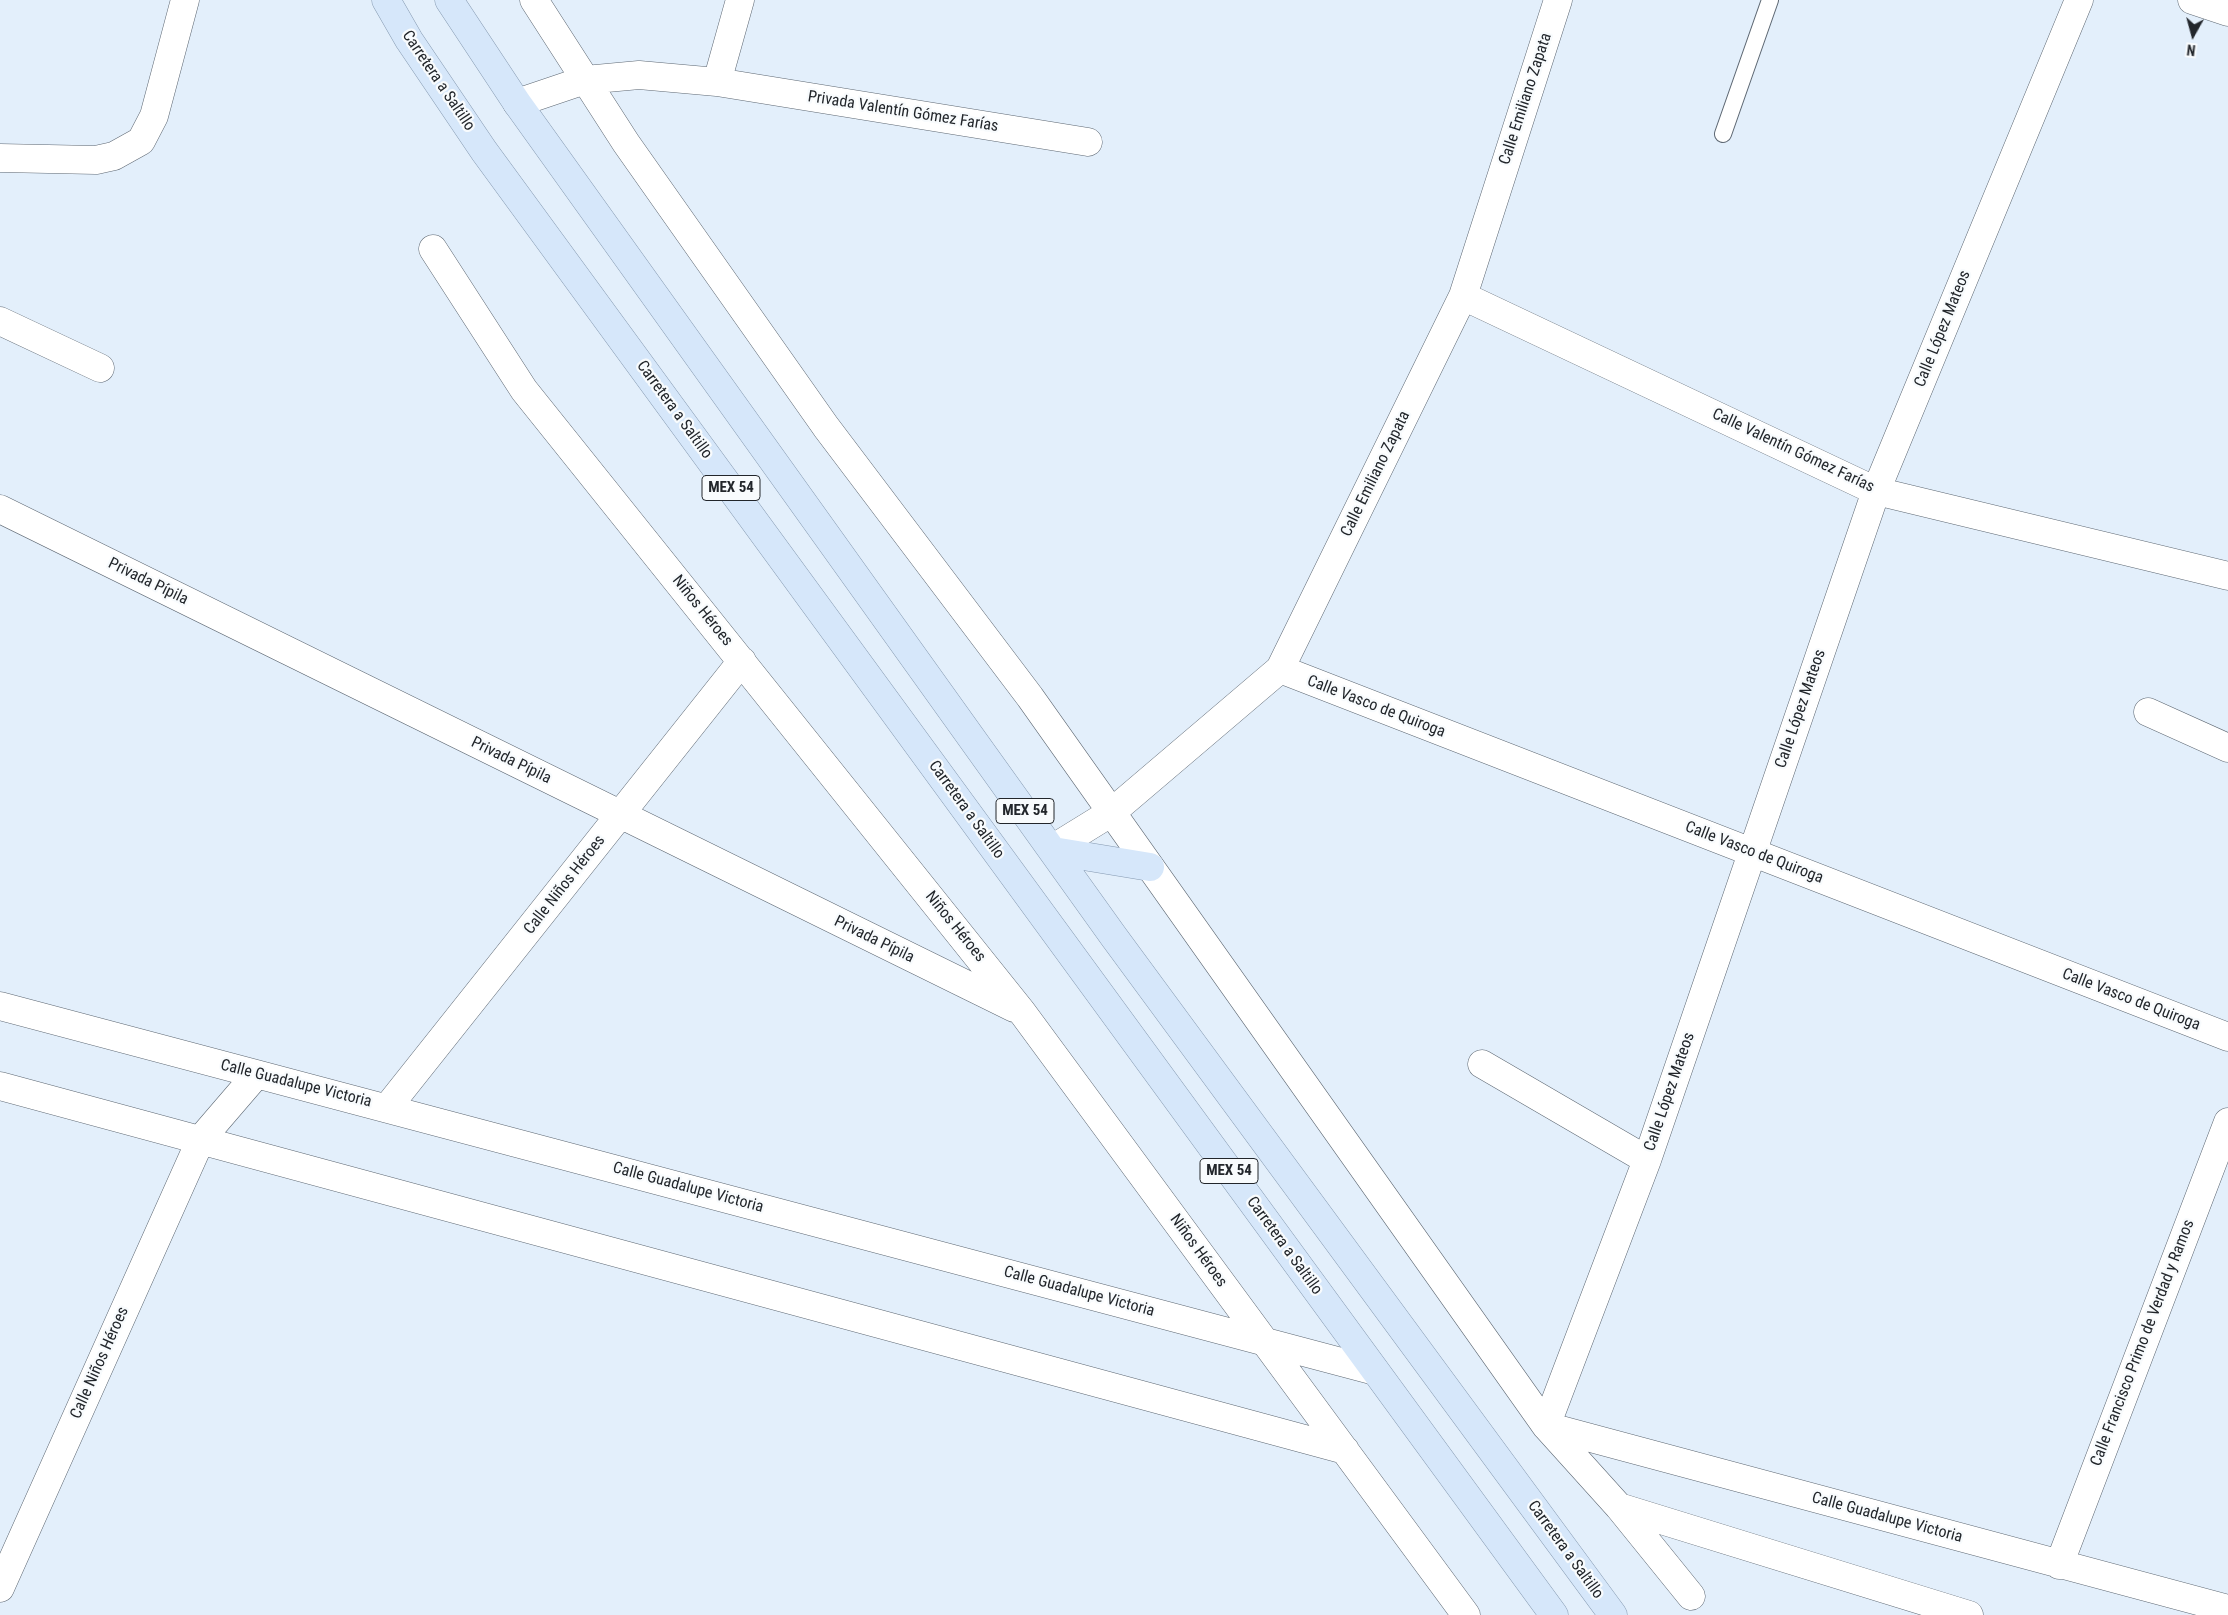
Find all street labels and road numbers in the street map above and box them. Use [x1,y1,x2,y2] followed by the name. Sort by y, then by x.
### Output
[397,27,479,135] street label: Carretera a Saltillo
[1496,31,1556,167] street label: Calle Emiliano Zapata
[806,87,1000,137] street label: Privada Valentín Gómez Farías
[1911,268,1975,390] street label: Calle López Mateos
[632,357,716,463] street label: Carretera a Saltillo
[1709,405,1877,497] street label: Calle Valentín Gómez Farías
[1337,408,1415,540] street label: Calle Emiliano Zapata
[702,476,760,500] road number: MEX 54
[105,554,191,610] street label: Privada Pípila
[668,572,736,650] street label: Niños Héroes
[1772,647,1830,771] street label: Calle López Mateos
[1304,672,1448,742] street label: Calle Vasco de Quiroga
[468,733,554,789] street label: Privada Pípila
[924,757,1008,863] street label: Carretera a Saltillo
[996,798,1054,824] road number: MEX 54
[1682,818,1826,888] street label: Calle Vasco de Quiroga
[520,832,610,938] street label: Calle Niños Héroes
[921,888,989,966] street label: Niños Héroes
[831,912,917,968] street label: Privada Pípila
[2059,965,2203,1035] street label: Calle Vasco de Quiroga
[1641,1030,1699,1154] street label: Calle López Mateos
[218,1056,374,1112] street label: Calle Guadalupe Victoria
[1200,1158,1258,1184] road number: MEX 54
[611,1159,765,1217] street label: Calle Guadalupe Victoria
[1242,1193,1326,1299] street label: Carretera a Saltillo
[1165,1211,1231,1291] street label: Niños Héroes
[2087,1217,2199,1469] street label: Calle Francisco Primo de Verdad y Ramos
[1002,1263,1156,1321] street label: Calle Guadalupe Victoria
[67,1304,133,1422] street label: Calle Niños Héroes
[1810,1489,1964,1547] street label: Calle Guadalupe Victoria
[1523,1497,1607,1603] street label: Carretera a Saltillo

